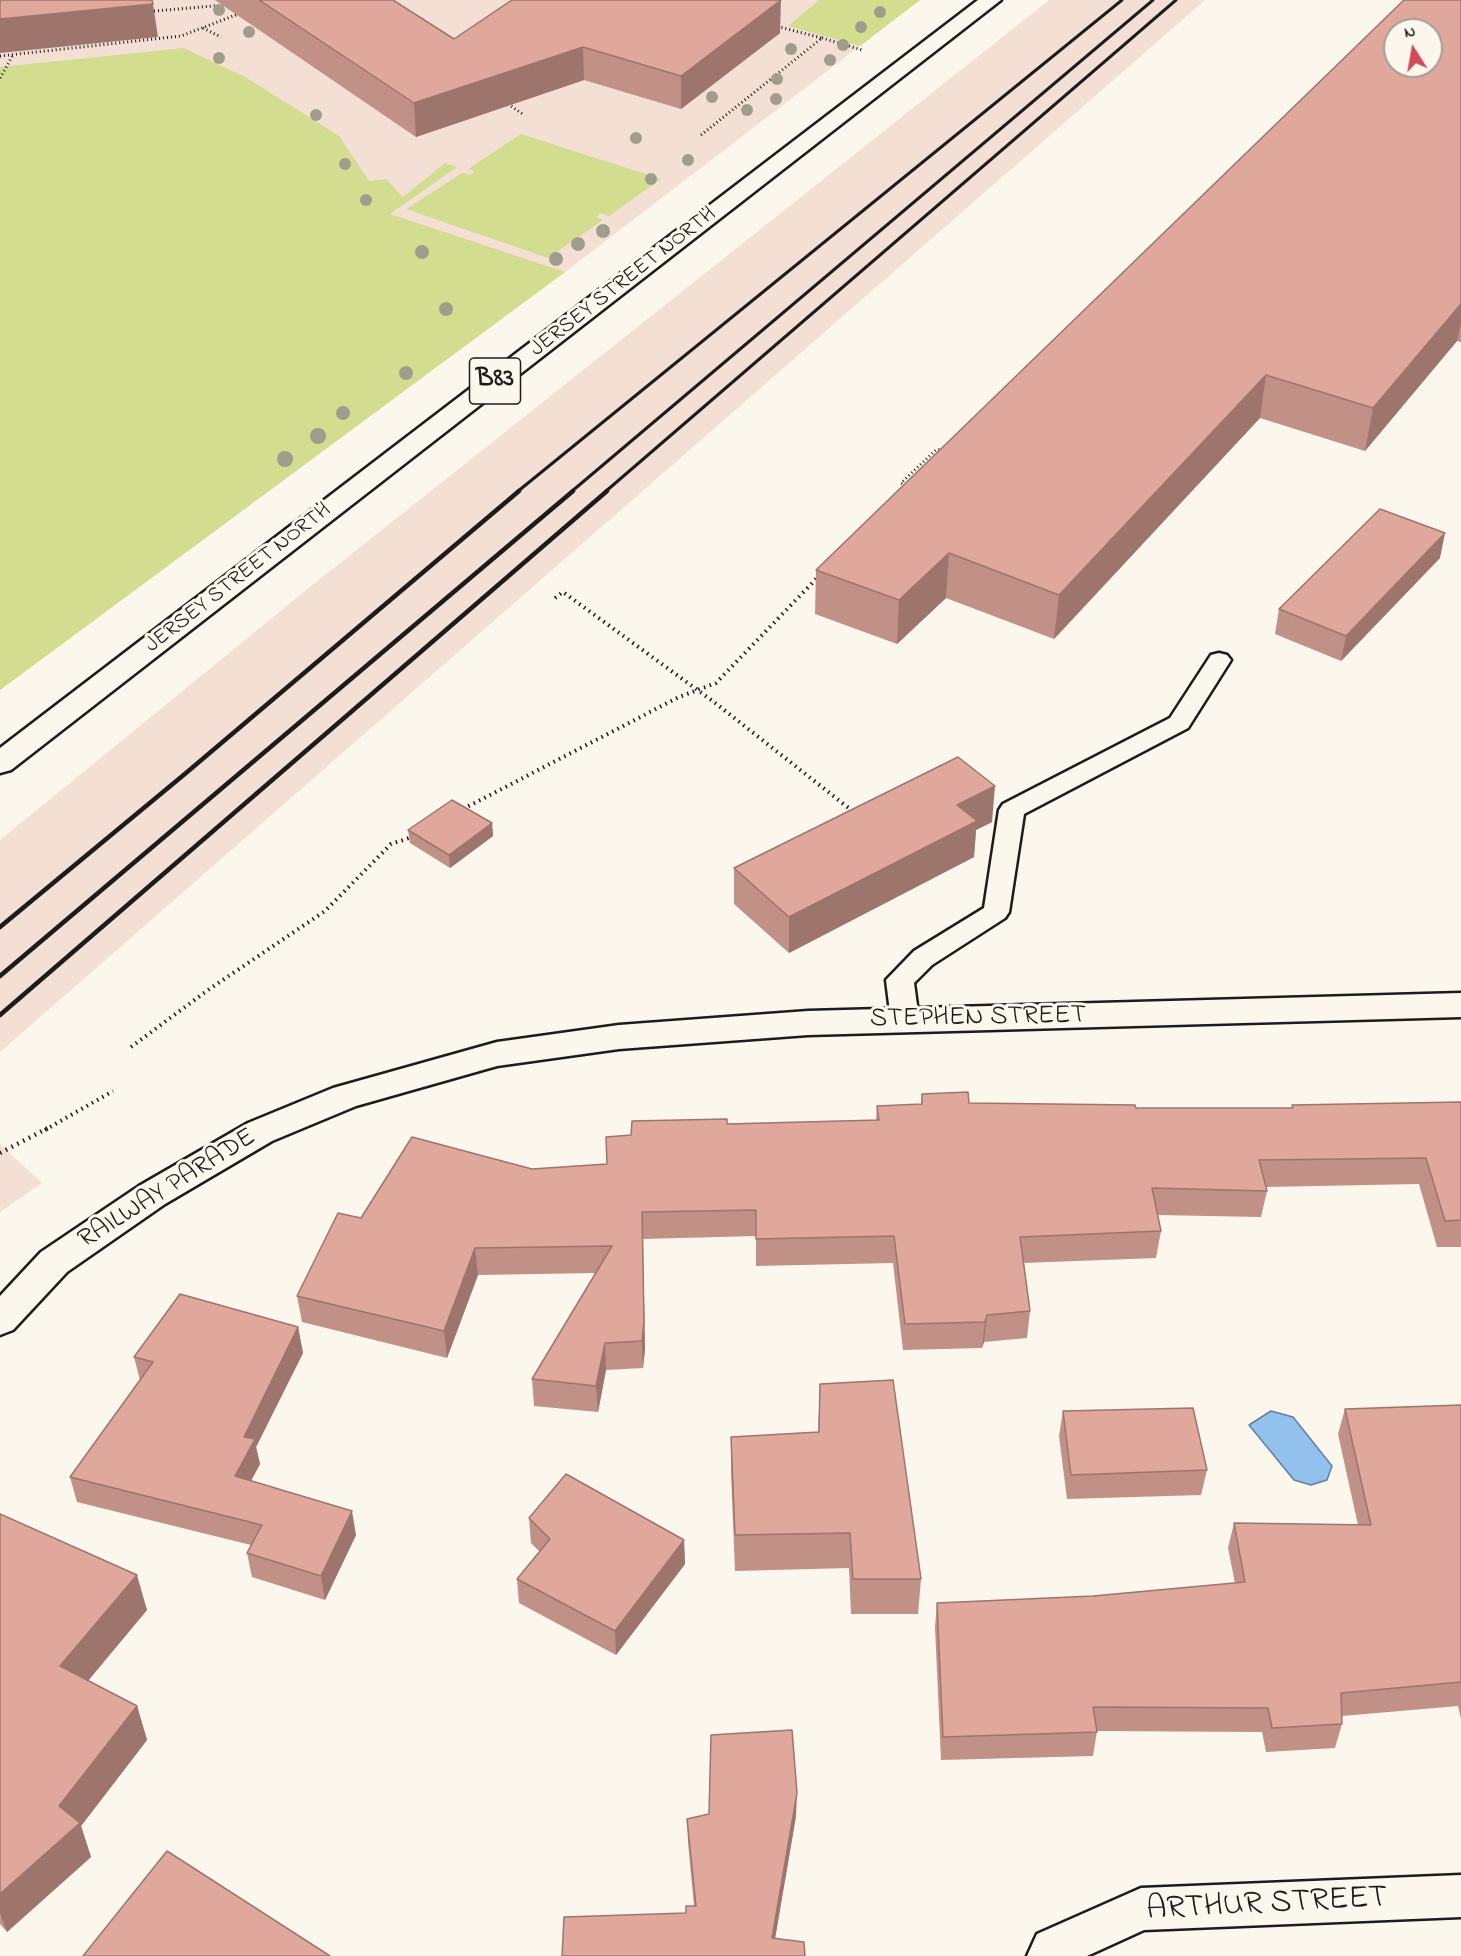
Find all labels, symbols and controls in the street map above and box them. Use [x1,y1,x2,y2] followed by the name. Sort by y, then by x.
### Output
[1383,18,1443,78] north arrow
[1402,19,1418,45] text: N
[526,202,722,364] street label: JERSEY STREET NORTH
[470,358,520,404] road number: B83
[141,498,337,660] street label: JERSEY STREET NORTH
[870,1001,1086,1037] street label: STEPHEN STREET
[73,1122,263,1258] street label: RAILWAY PARADE
[1145,1880,1389,1932] street label: ARTHUR STREET

